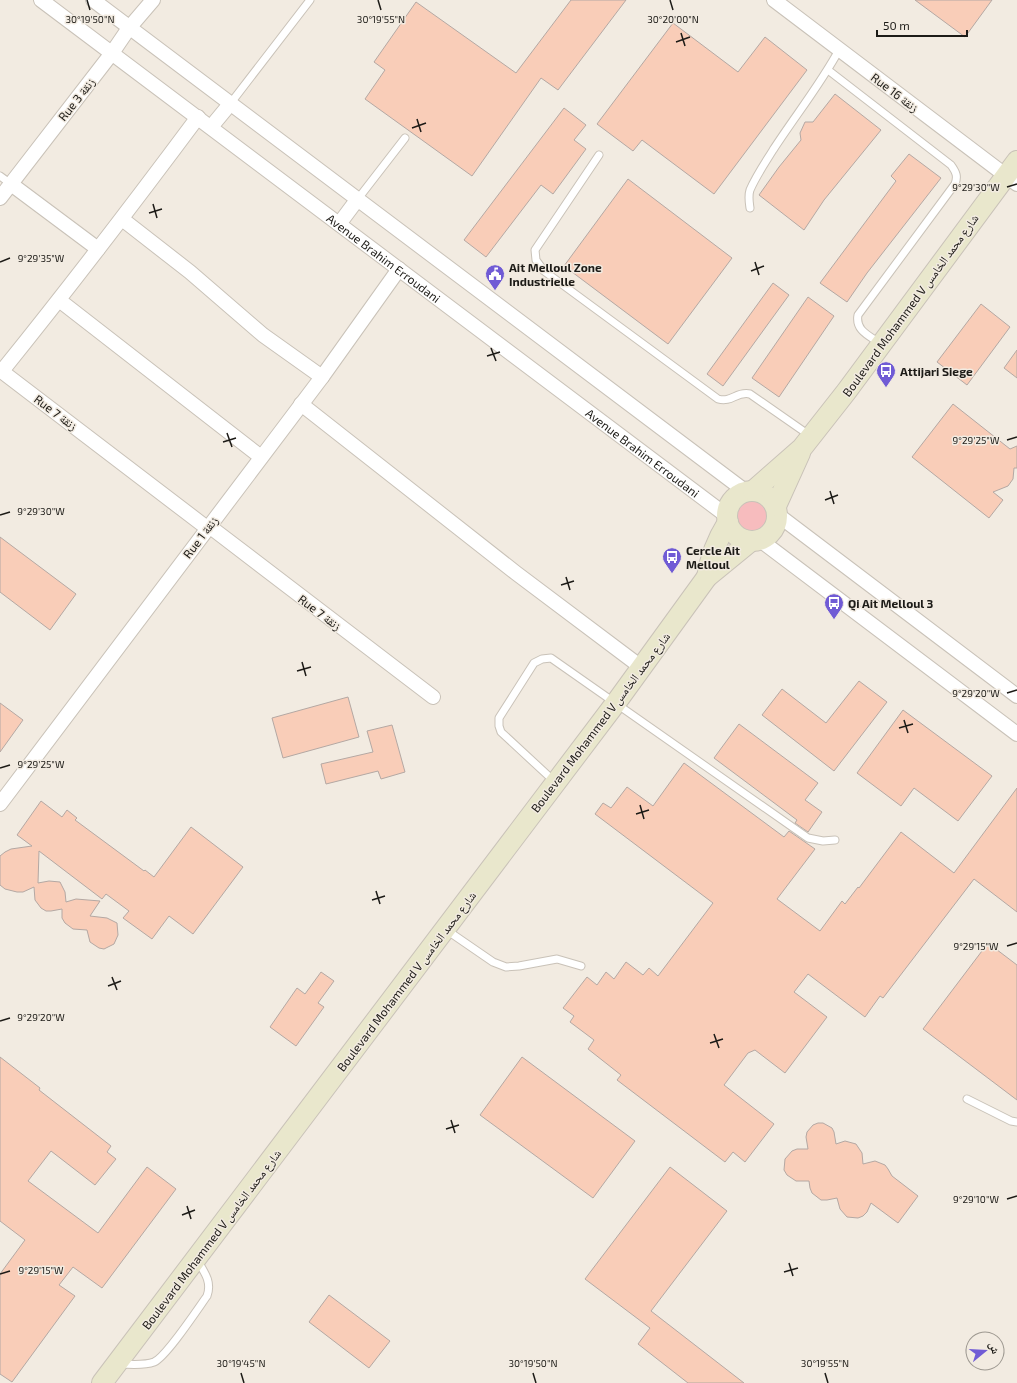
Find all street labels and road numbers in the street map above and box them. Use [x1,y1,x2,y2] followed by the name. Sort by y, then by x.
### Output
[869,70,922,115] street label: Rue 16 زنقة
[55,74,97,123] street label: Rue 3 زنقة
[324,211,443,305] street label: Avenue Brahim Erroudani
[839,211,983,400] street label: Boulevard Mohammed V شارع محمد الخامس
[32,391,81,433] street label: Rue 7 زنقة
[583,405,702,500] street label: Avenue Brahim Erroudani
[180,513,221,561] street label: Rue 1 زنقة
[296,591,345,633] street label: Rue 7 زنقة
[528,629,674,816] street label: Boulevard Mohammed V شارع محمد الخامس
[334,888,480,1075] street label: Boulevard Mohammed V شارع محمد الخامس
[139,1146,285,1333] street label: Boulevard Mohammed V شارع محمد الخامس

